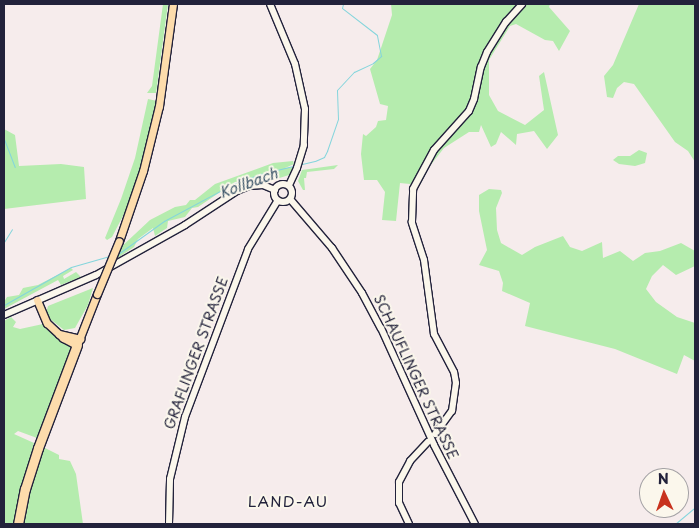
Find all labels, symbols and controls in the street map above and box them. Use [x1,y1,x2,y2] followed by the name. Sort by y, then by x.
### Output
[217,163,279,201] water label: Kollbach
[160,274,232,432] street label: GRAFLINGER STRASSE
[370,291,462,463] street label: SCHAUFLINGER STRASSE
[639,468,689,518] north arrow
[657,468,669,489] text: N
[247,492,329,510] district label: LAND-AU

